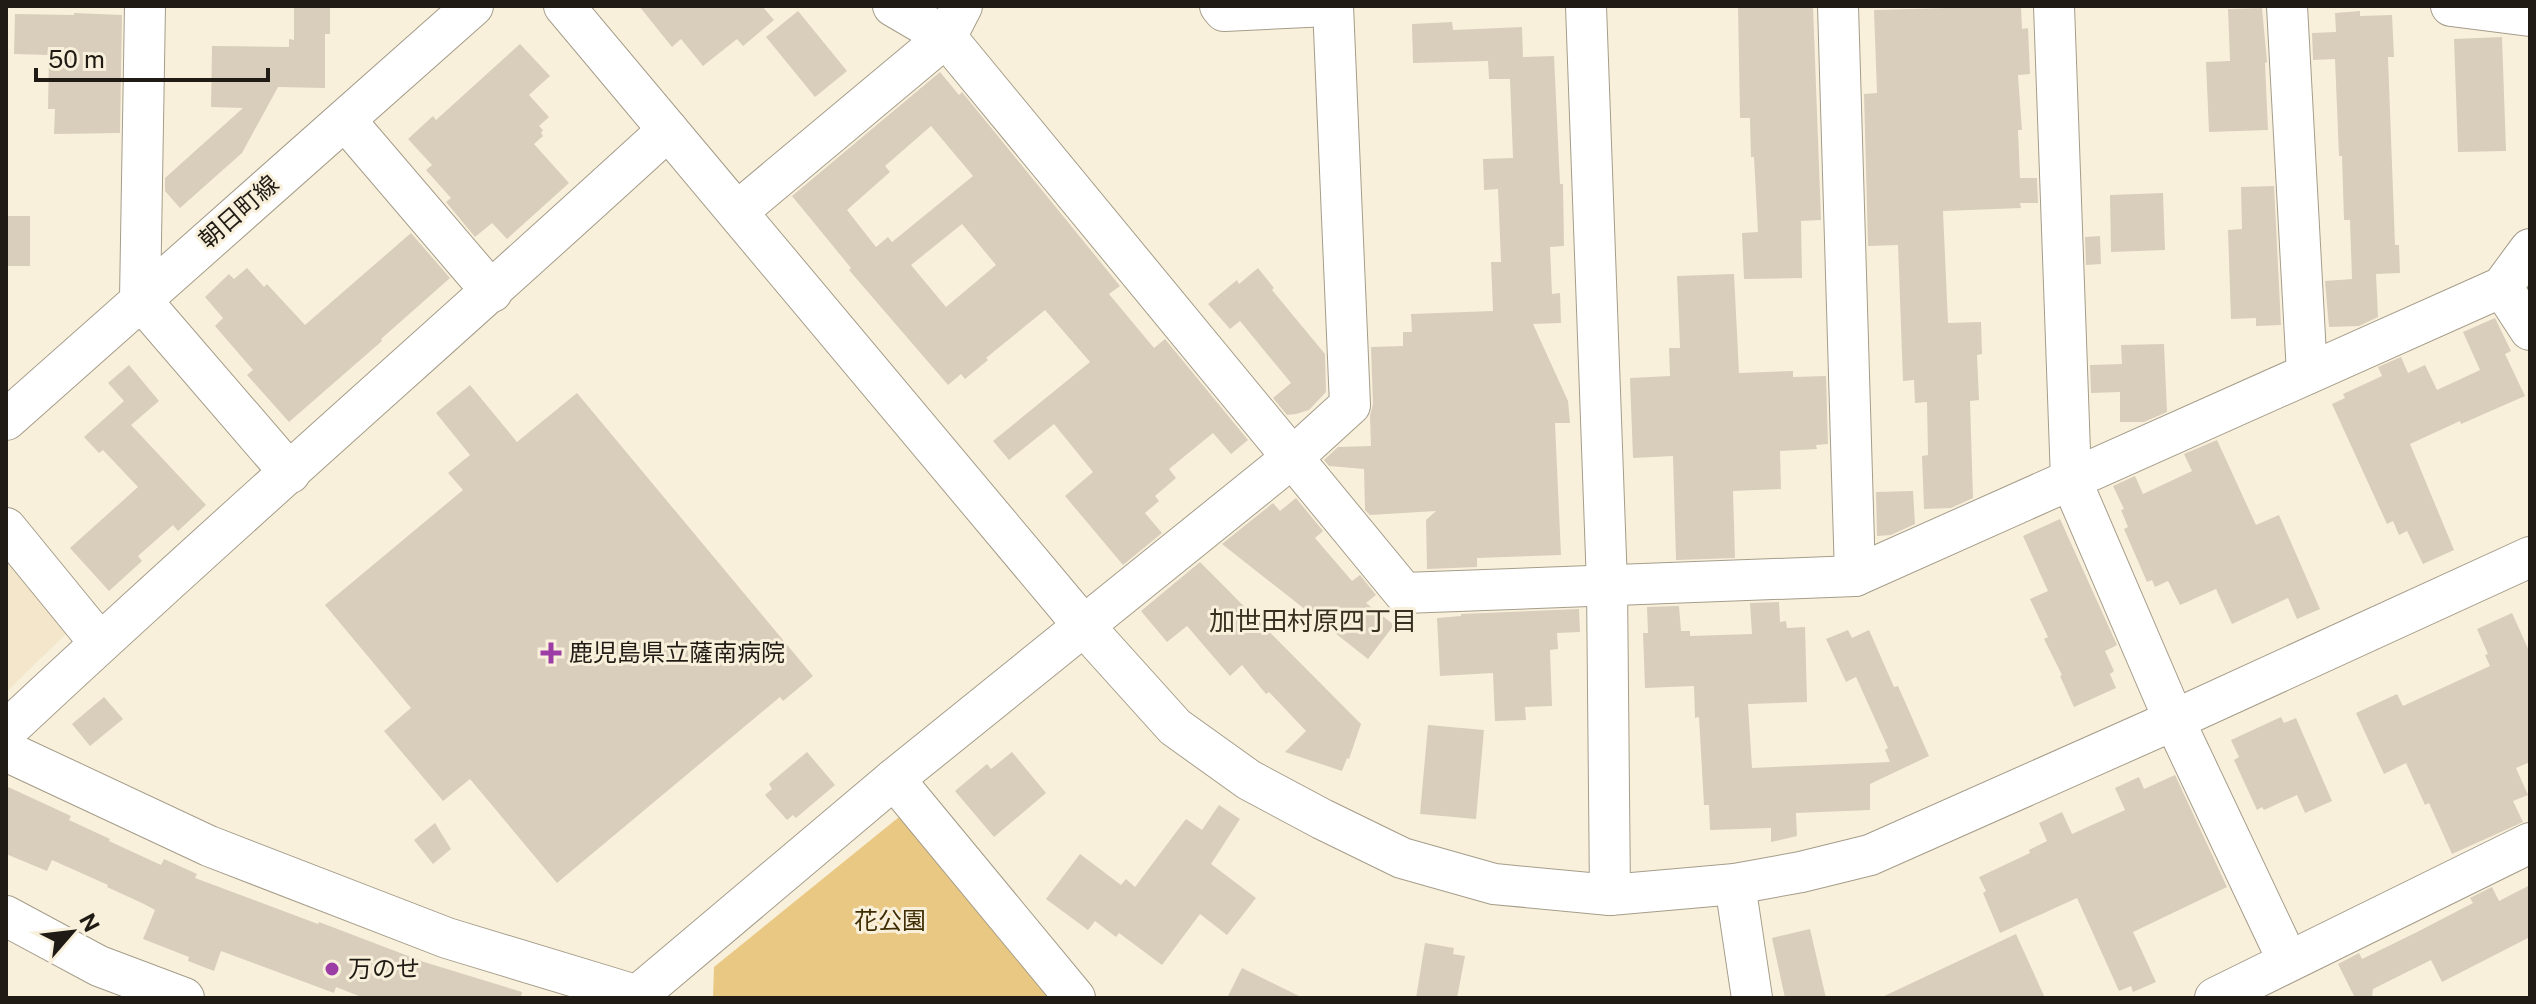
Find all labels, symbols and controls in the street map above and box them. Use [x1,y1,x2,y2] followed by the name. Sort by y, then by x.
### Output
[36,32,268,82] scale bar
[48,45,105,73] text: 50 m
[193,169,284,253] street label: 朝日町線
[1209,605,1417,636] district label: 加世田村原四丁目
[569,638,785,666] place label: 鹿児島県立薩南病院
[540,642,562,664] marker: 鹿児島県立薩南病院
[32,892,112,972] north arrow
[854,906,926,934] park label: 花公園
[74,909,105,936] text: N
[348,954,420,982] place label: 万のせ
[323,960,341,978] marker: 万のせ

